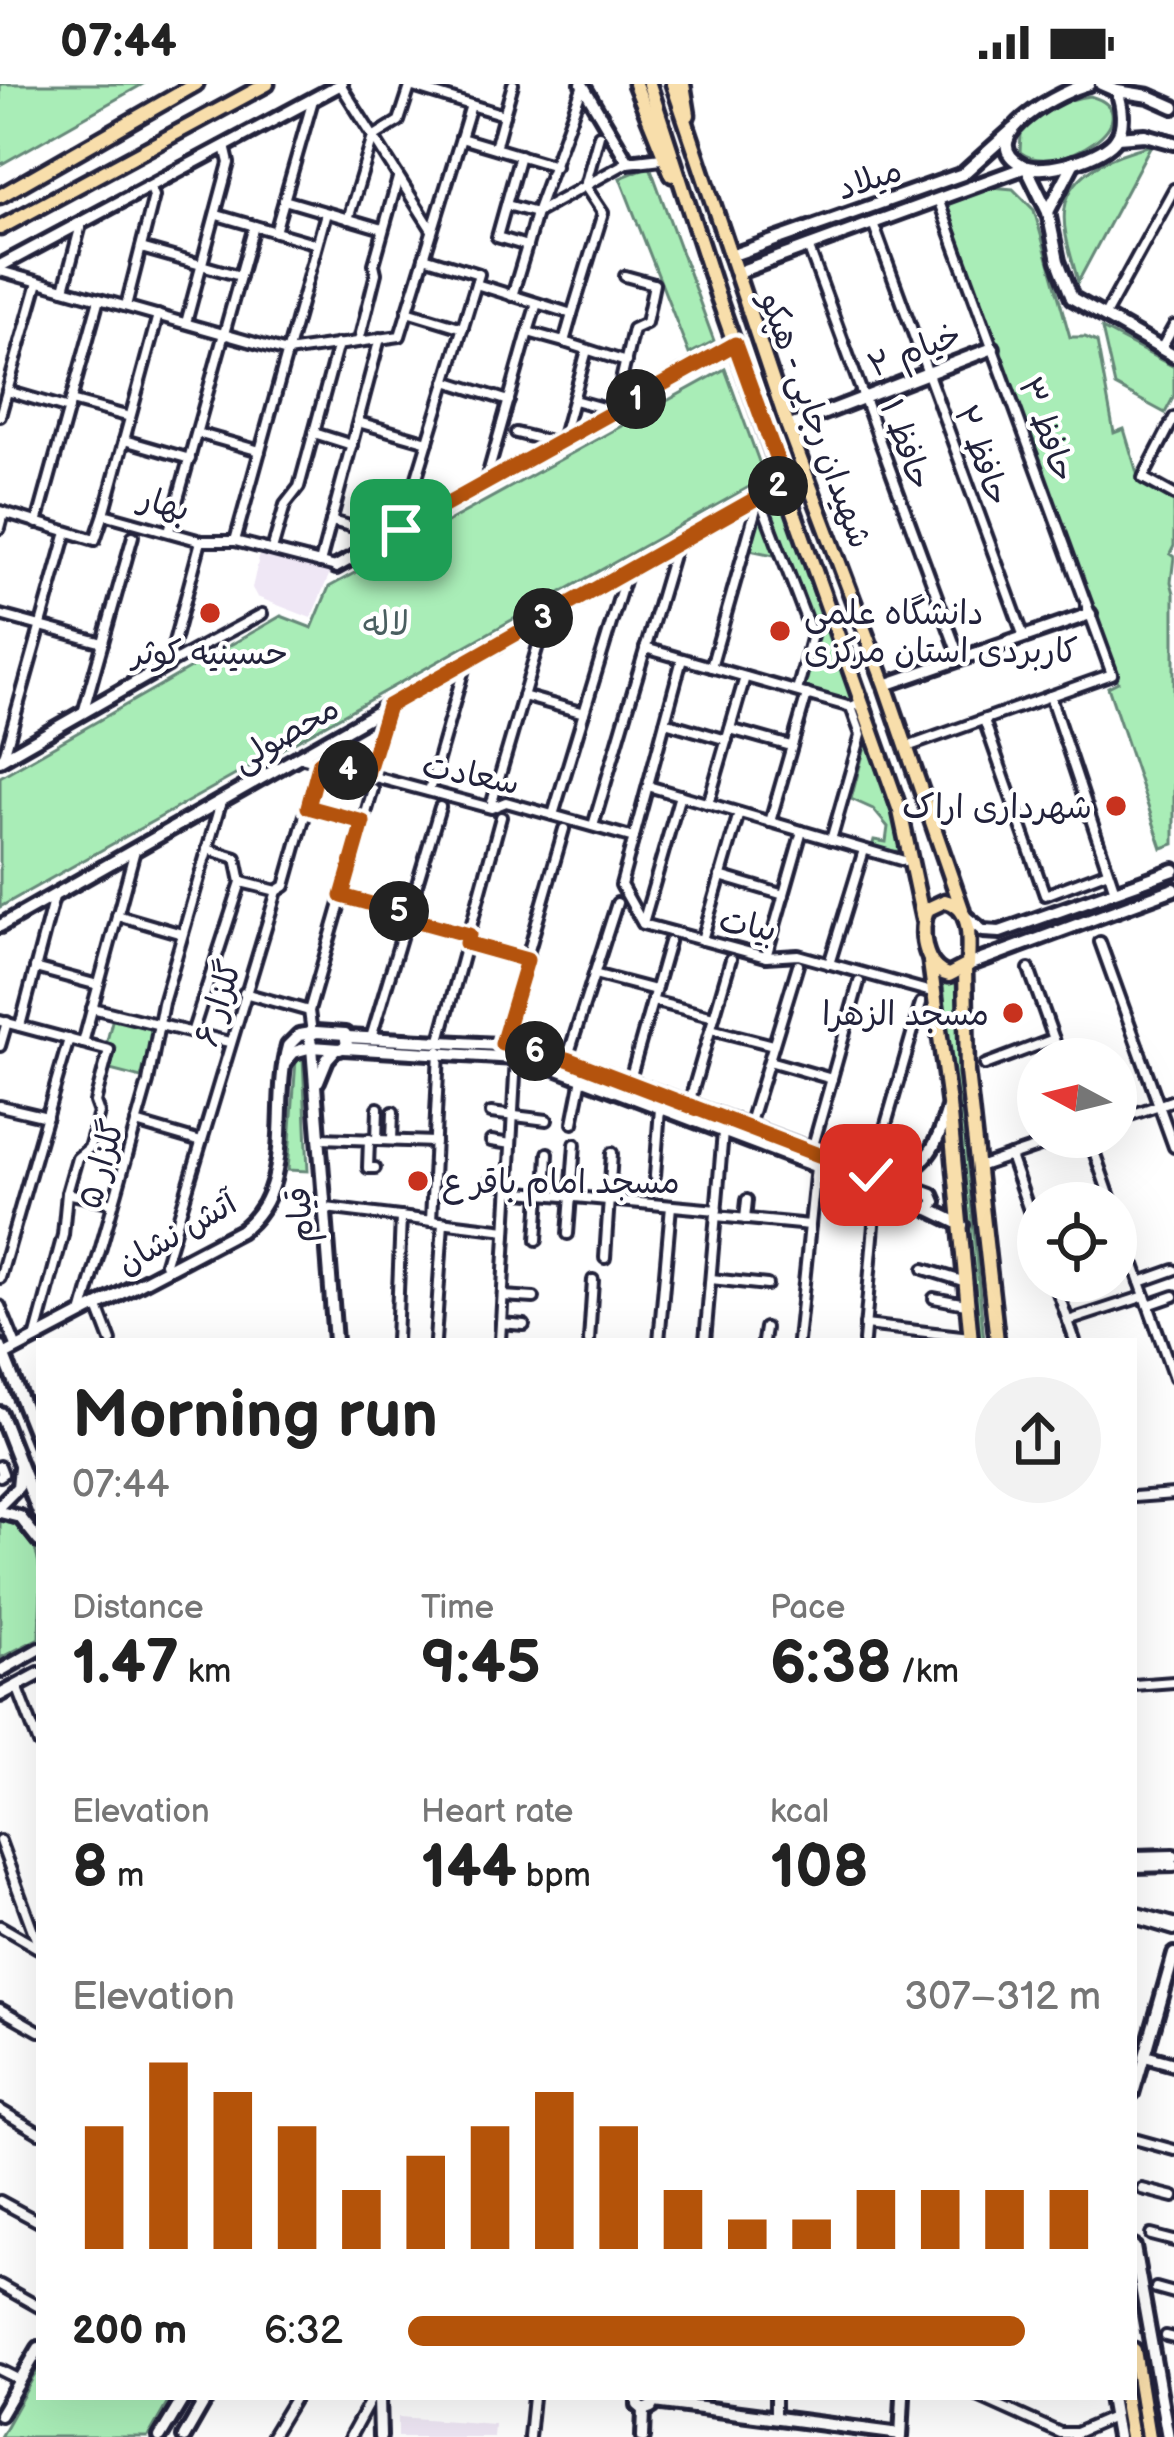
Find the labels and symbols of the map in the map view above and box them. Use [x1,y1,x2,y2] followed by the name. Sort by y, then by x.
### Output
[832,150,907,209] street label: میلاد
[749,285,880,554] street label: شهیدان رجایی - هپکو
[862,315,968,391] street label: خیام ۲
[606,369,666,429] pin: 1
[1009,372,1083,487] street label: حافظ ۳
[870,394,940,495] street label: حافظ ۱
[945,400,1018,511] street label: حافظ ۲
[748,456,808,516] pin: 2
[132,478,194,531] street label: بهار
[350,479,452,581] pin
[513,588,573,648] pin: 3
[804,594,1078,672] place label: دانشگاه علمی کاربردی استان مرکزی
[197,600,223,626] marker: حسینیه کوثر
[363,605,409,645] park label: لاله
[767,618,793,644] marker: دانشگاه علمی کاربردی استان مرکزی
[129,634,288,674] place label: حسینیه کوثر
[226,688,346,781] street label: محصولی
[318,740,378,800] pin: 4
[419,746,523,804] street label: سعادت
[902,788,1092,828] place label: شهرداری اراک
[1103,793,1129,819] marker: شهرداری اراک
[369,881,429,941] pin: 5
[716,901,780,951] street label: بیات
[187,956,251,1051] street label: گلزار ۶
[822,995,989,1035] place label: مسجد الزهرا
[1000,1000,1026,1026] marker: مسجد الزهرا
[505,1021,565,1081] pin: 6
[1017,1038,1137,1158] north arrow
[70,1115,134,1214] street label: گلزار ۵
[820,1124,922,1226] pin
[442,1163,680,1207] place label: مسجد امام باقر ع
[405,1168,431,1194] marker: مسجد امام باقر ع
[110,1183,246,1284] street label: آتش نشان
[279,1185,327,1244] street label: قیام

